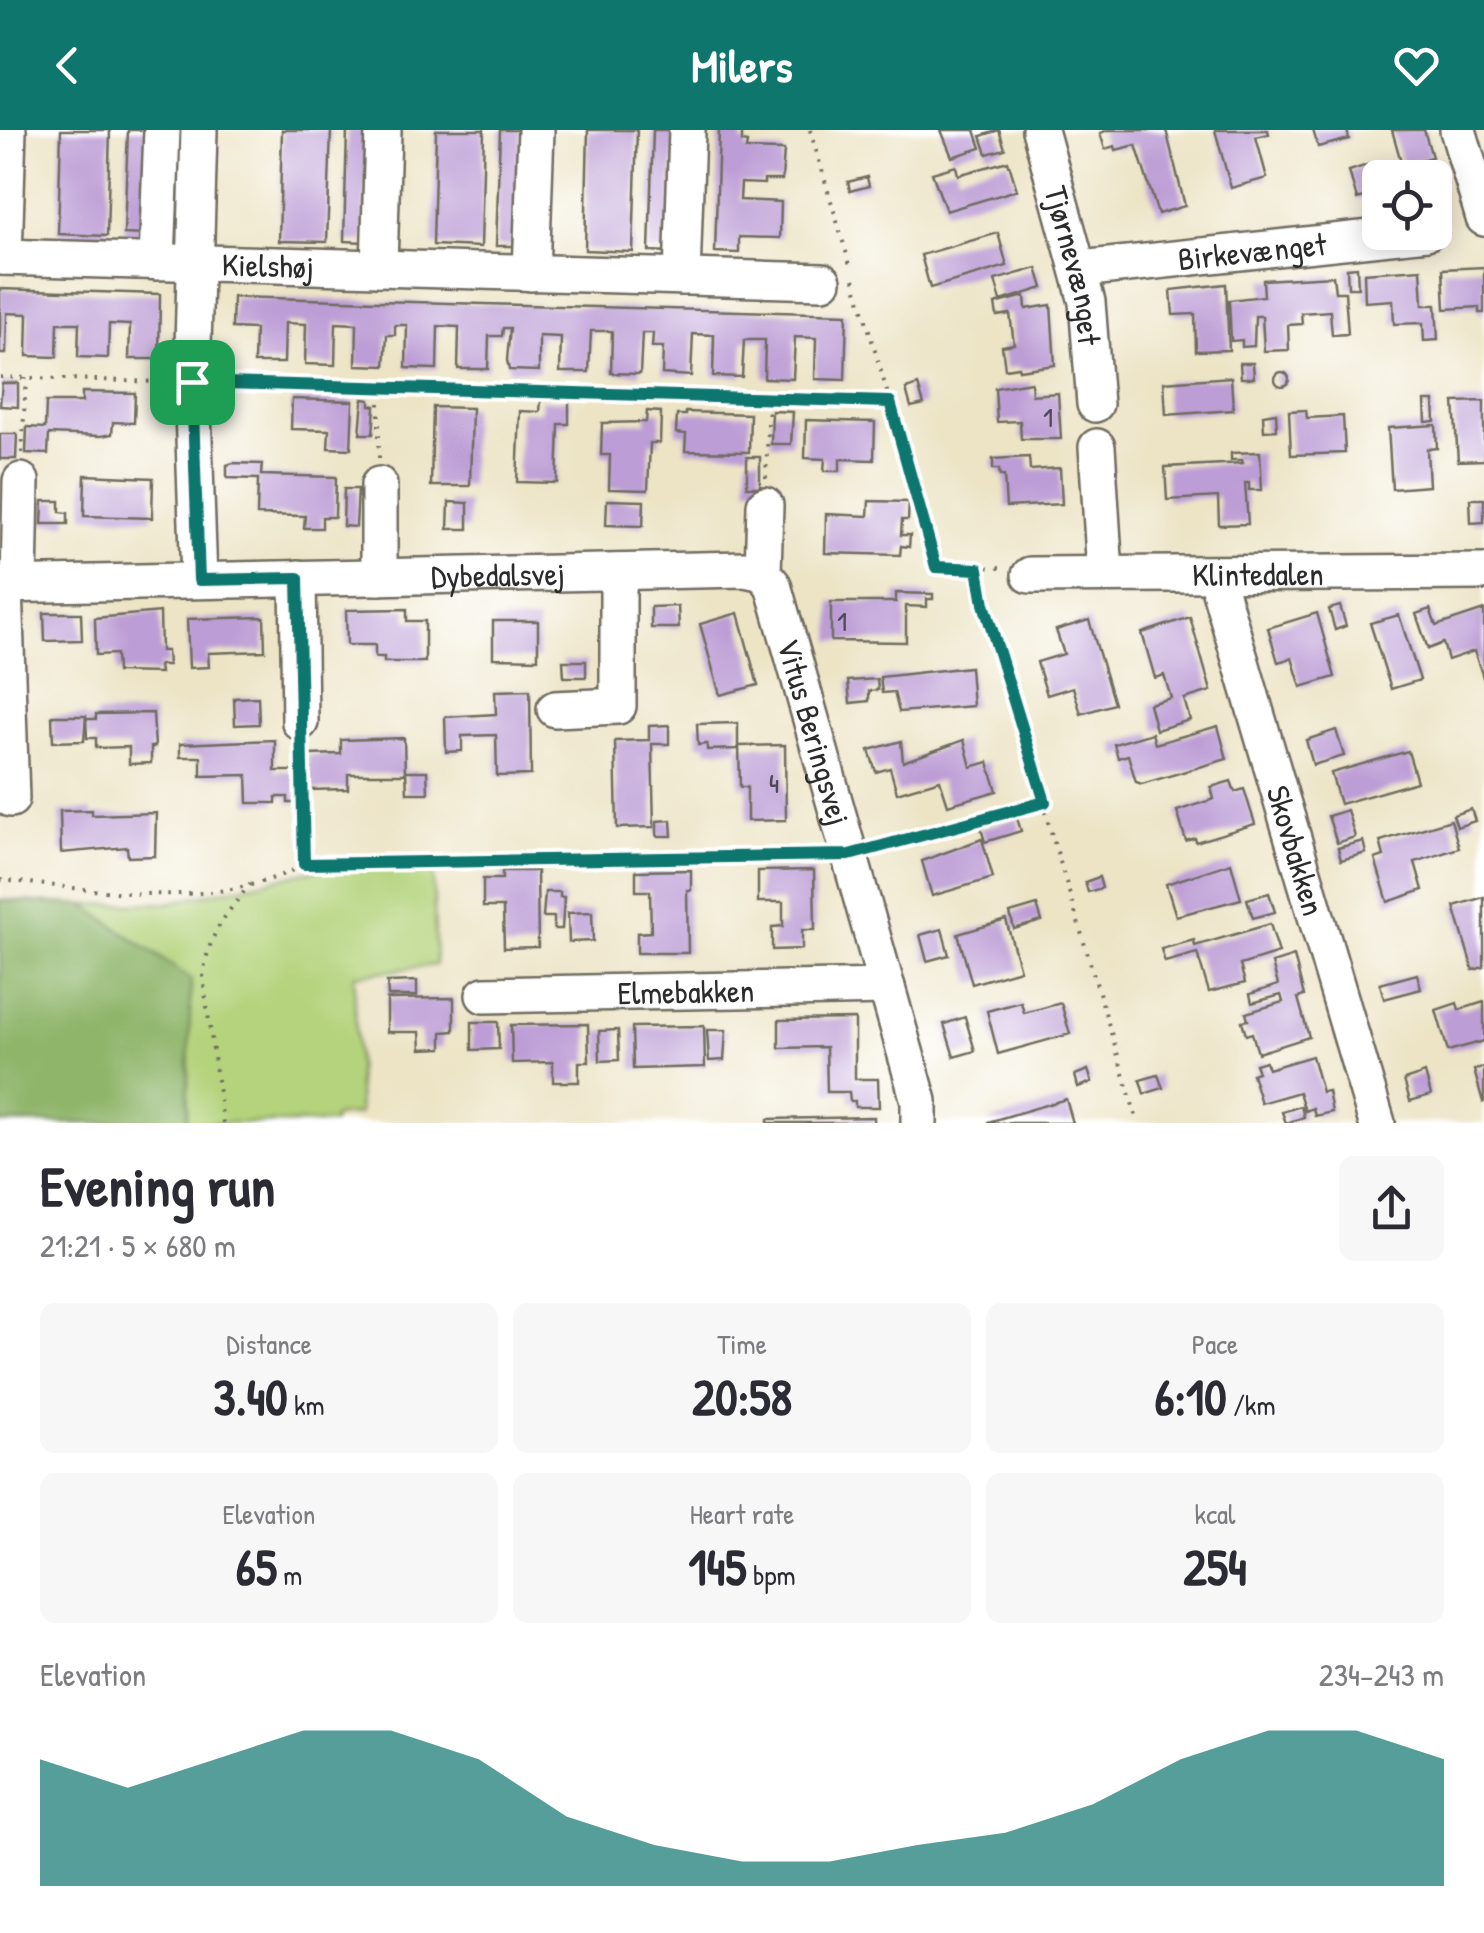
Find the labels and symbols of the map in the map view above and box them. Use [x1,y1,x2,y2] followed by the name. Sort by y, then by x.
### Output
[1035,181,1112,348] street label: Tjørnevænget
[1176,221,1329,280] street label: Birkevænget
[221,242,314,288] street label: Kielshøj
[150,340,235,425] pin
[1043,398,1053,436] house number: 1
[431,551,565,597] street label: Dybedalsvej
[1192,552,1324,595] street label: Klintedalen
[837,602,847,640] house number: 1
[768,634,861,830] street label: Vitus Beringsvej
[769,764,779,802] house number: 4
[1257,780,1336,920] street label: Skovbakken
[617,968,755,1014] street label: Elmebakken

